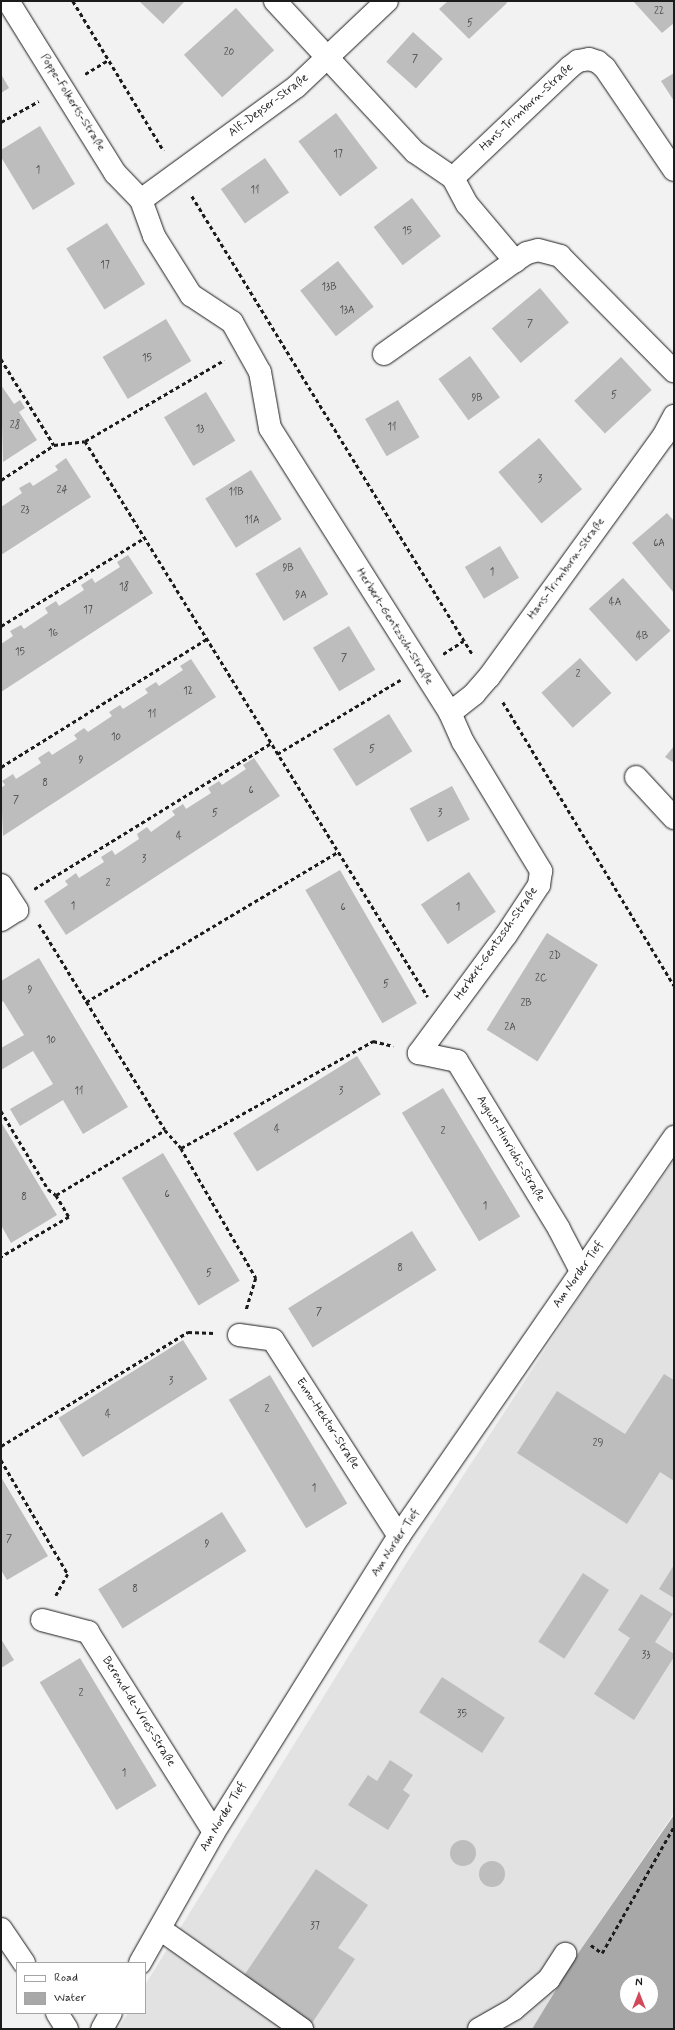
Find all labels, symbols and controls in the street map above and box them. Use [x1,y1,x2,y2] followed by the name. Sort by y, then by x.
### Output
[654,6,664,18] house number: 22
[467,18,473,30] house number: 5
[224,47,234,59] house number: 20
[36,52,108,154] street label: Poppe-Folkerts-Straße
[412,54,418,66] house number: 7
[477,61,577,155] street label: Hans-Trimborn-Straße
[226,71,312,141] street label: Alf-Depser-Straße
[333,149,343,161] house number: 17
[36,165,40,177] house number: 1
[251,185,259,197] house number: 11
[402,226,412,238] house number: 15
[100,260,110,272] house number: 17
[321,282,337,294] house number: 13B
[339,305,355,317] house number: 13A
[527,319,533,331] house number: 7
[142,353,152,365] house number: 15
[611,390,617,402] house number: 5
[471,393,483,405] house number: 9B
[10,420,20,432] house number: 28
[388,422,396,434] house number: 11
[196,424,204,436] house number: 13
[538,474,542,486] house number: 3
[57,485,67,497] house number: 24
[228,487,244,499] house number: 11B
[20,505,30,517] house number: 23
[244,515,260,527] house number: 11A
[525,515,609,623] street label: Hans-Trimborn-Straße
[653,538,665,550] house number: 6A
[282,563,294,575] house number: 9B
[352,566,436,688] street label: Herbert-Gentzsch-Straße
[490,567,494,579] house number: 1
[119,582,129,594] house number: 18
[295,590,307,602] house number: 9A
[609,597,621,609] house number: 4A
[83,605,93,617] house number: 17
[48,628,58,640] house number: 16
[636,631,648,643] house number: 4B
[15,647,25,659] house number: 15
[341,653,347,665] house number: 7
[576,669,580,681] house number: 2
[183,686,193,698] house number: 12
[148,709,156,721] house number: 11
[111,732,121,744] house number: 10
[369,744,375,756] house number: 5
[79,755,83,767] house number: 9
[42,778,48,790] house number: 8
[248,785,254,797] house number: 6
[13,795,19,807] house number: 7
[212,808,218,820] house number: 5
[438,808,442,820] house number: 3
[176,831,182,843] house number: 4
[142,854,146,866] house number: 3
[106,878,110,890] house number: 2
[452,885,542,1003] street label: Herbert-Gentzsch-Straße
[71,901,75,913] house number: 1
[340,902,346,914] house number: 6
[456,902,460,914] house number: 1
[549,951,561,963] house number: 2D
[535,973,547,985] house number: 2C
[383,979,389,991] house number: 5
[28,985,32,997] house number: 9
[520,998,532,1010] house number: 2B
[504,1022,516,1034] house number: 2A
[46,1035,56,1047] house number: 10
[75,1086,83,1098] house number: 11
[339,1086,343,1098] house number: 3
[473,1093,547,1205] street label: August-Hinrichs-Straße
[274,1124,280,1136] house number: 4
[441,1126,445,1138] house number: 2
[164,1189,170,1201] house number: 6
[21,1192,27,1204] house number: 8
[483,1201,487,1213] house number: 1
[551,1239,607,1311] street label: Am Norder Tief
[397,1263,403,1275] house number: 8
[206,1268,212,1280] house number: 5
[316,1307,322,1319] house number: 7
[169,1376,173,1388] house number: 3
[292,1376,362,1472] street label: Enno-Hektor-Straße
[265,1404,269,1416] house number: 2
[105,1409,111,1421] house number: 4
[593,1438,603,1450] house number: 29
[312,1483,316,1495] house number: 1
[369,1507,423,1579] street label: Am Norder Tief
[6,1534,12,1546] house number: 7
[205,1539,209,1551] house number: 9
[132,1584,138,1596] house number: 8
[642,1650,650,1662] house number: 33
[98,1654,178,1770] street label: Berend-de-Vries-Straße
[79,1688,83,1700] house number: 2
[457,1709,467,1721] house number: 35
[122,1768,126,1780] house number: 1
[198,1780,250,1854] street label: Am Norder Tief
[310,1921,320,1933] house number: 37
[16,1962,146,2014] legend
[54,1970,78,1986] text: Road
[619,1974,659,2014] north arrow
[635,1976,643,1990] text: N
[54,1990,86,2006] text: Water

